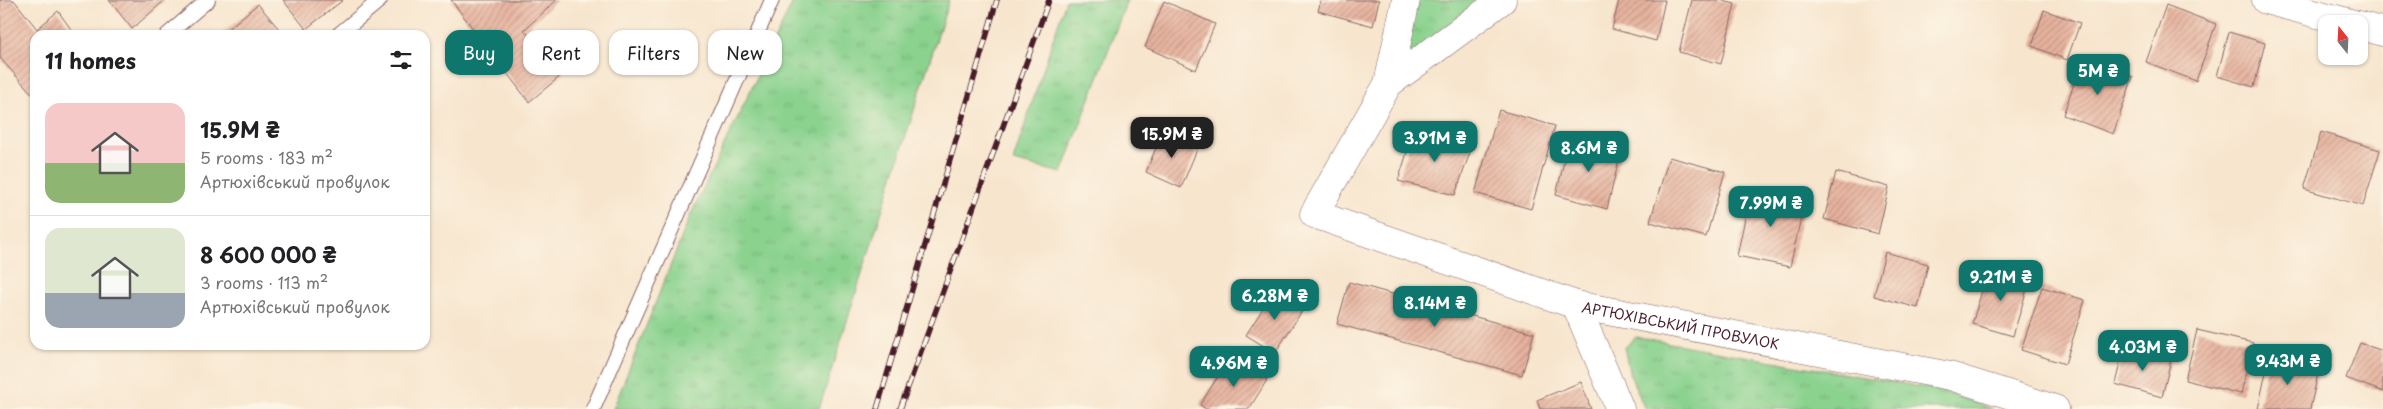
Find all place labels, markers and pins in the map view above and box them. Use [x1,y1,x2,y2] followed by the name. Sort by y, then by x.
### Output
[2068,54,2128,96] pin: 5M ₴
[1126,116,1218,159] pin: 15.9M ₴
[1389,120,1481,163] pin: 3.91M ₴
[1548,130,1630,173] pin: 8.6M ₴
[1725,186,1817,228] pin: 7.99M ₴
[1955,260,2047,302] pin: 9.21M ₴
[1229,278,1321,321] pin: 6.28M ₴
[1389,286,1481,328] pin: 8.14M ₴
[2097,330,2189,372] pin: 4.03M ₴
[2242,344,2334,386] pin: 9.43M ₴
[1188,346,1280,388] pin: 4.96M ₴

